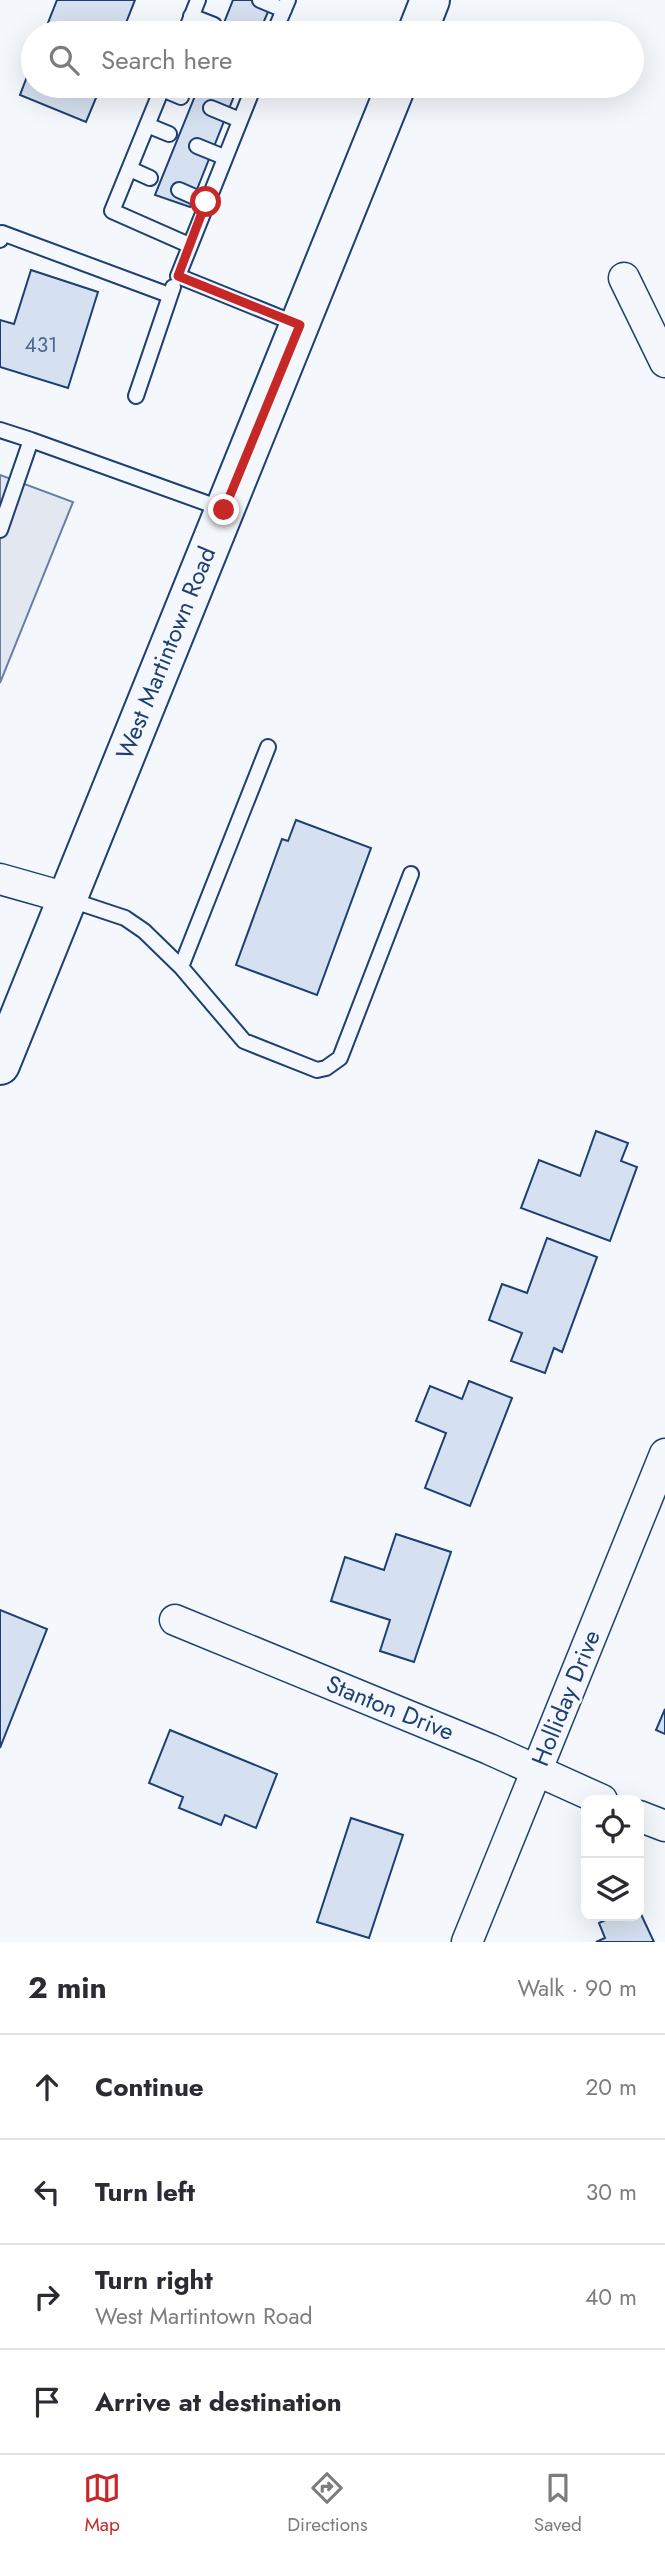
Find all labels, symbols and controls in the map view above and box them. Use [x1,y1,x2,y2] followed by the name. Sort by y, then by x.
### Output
[21,21,644,98] search box
[45,41,83,79] icon: search
[101,41,233,79] text: Search here
[190,186,221,217] route start
[24,330,58,360] house number: 431
[208,494,239,525] route end
[107,541,224,765] street label: West Martintown Road
[522,1625,609,1771] street label: Holliday Drive
[321,1666,459,1749] street label: Stanton Drive
[581,1795,644,1921] map controls
[581,1795,644,1858] button: locate
[581,1858,644,1921] button: layers
[28,1966,107,2009] text: 2 min
[517,1971,637,2005] text: Walk · 90 m
[28,2068,66,2106] icon: ahead
[95,2068,204,2106] text: Continue
[585,2070,637,2104] text: 20 m
[28,2173,66,2211] icon: left
[95,2173,195,2211] text: Turn left
[586,2175,637,2209] text: 30 m
[95,2261,213,2299] text: Turn right
[28,2278,66,2316] icon: right
[585,2280,637,2314] text: 40 m
[95,2299,313,2333] text: West Martintown Road
[28,2383,66,2421] icon: arrive
[95,2383,342,2421] text: Arrive at destination
[83,2469,121,2538] tab: Map
[287,2469,368,2538] tab: Directions
[534,2469,582,2538] tab: Saved

